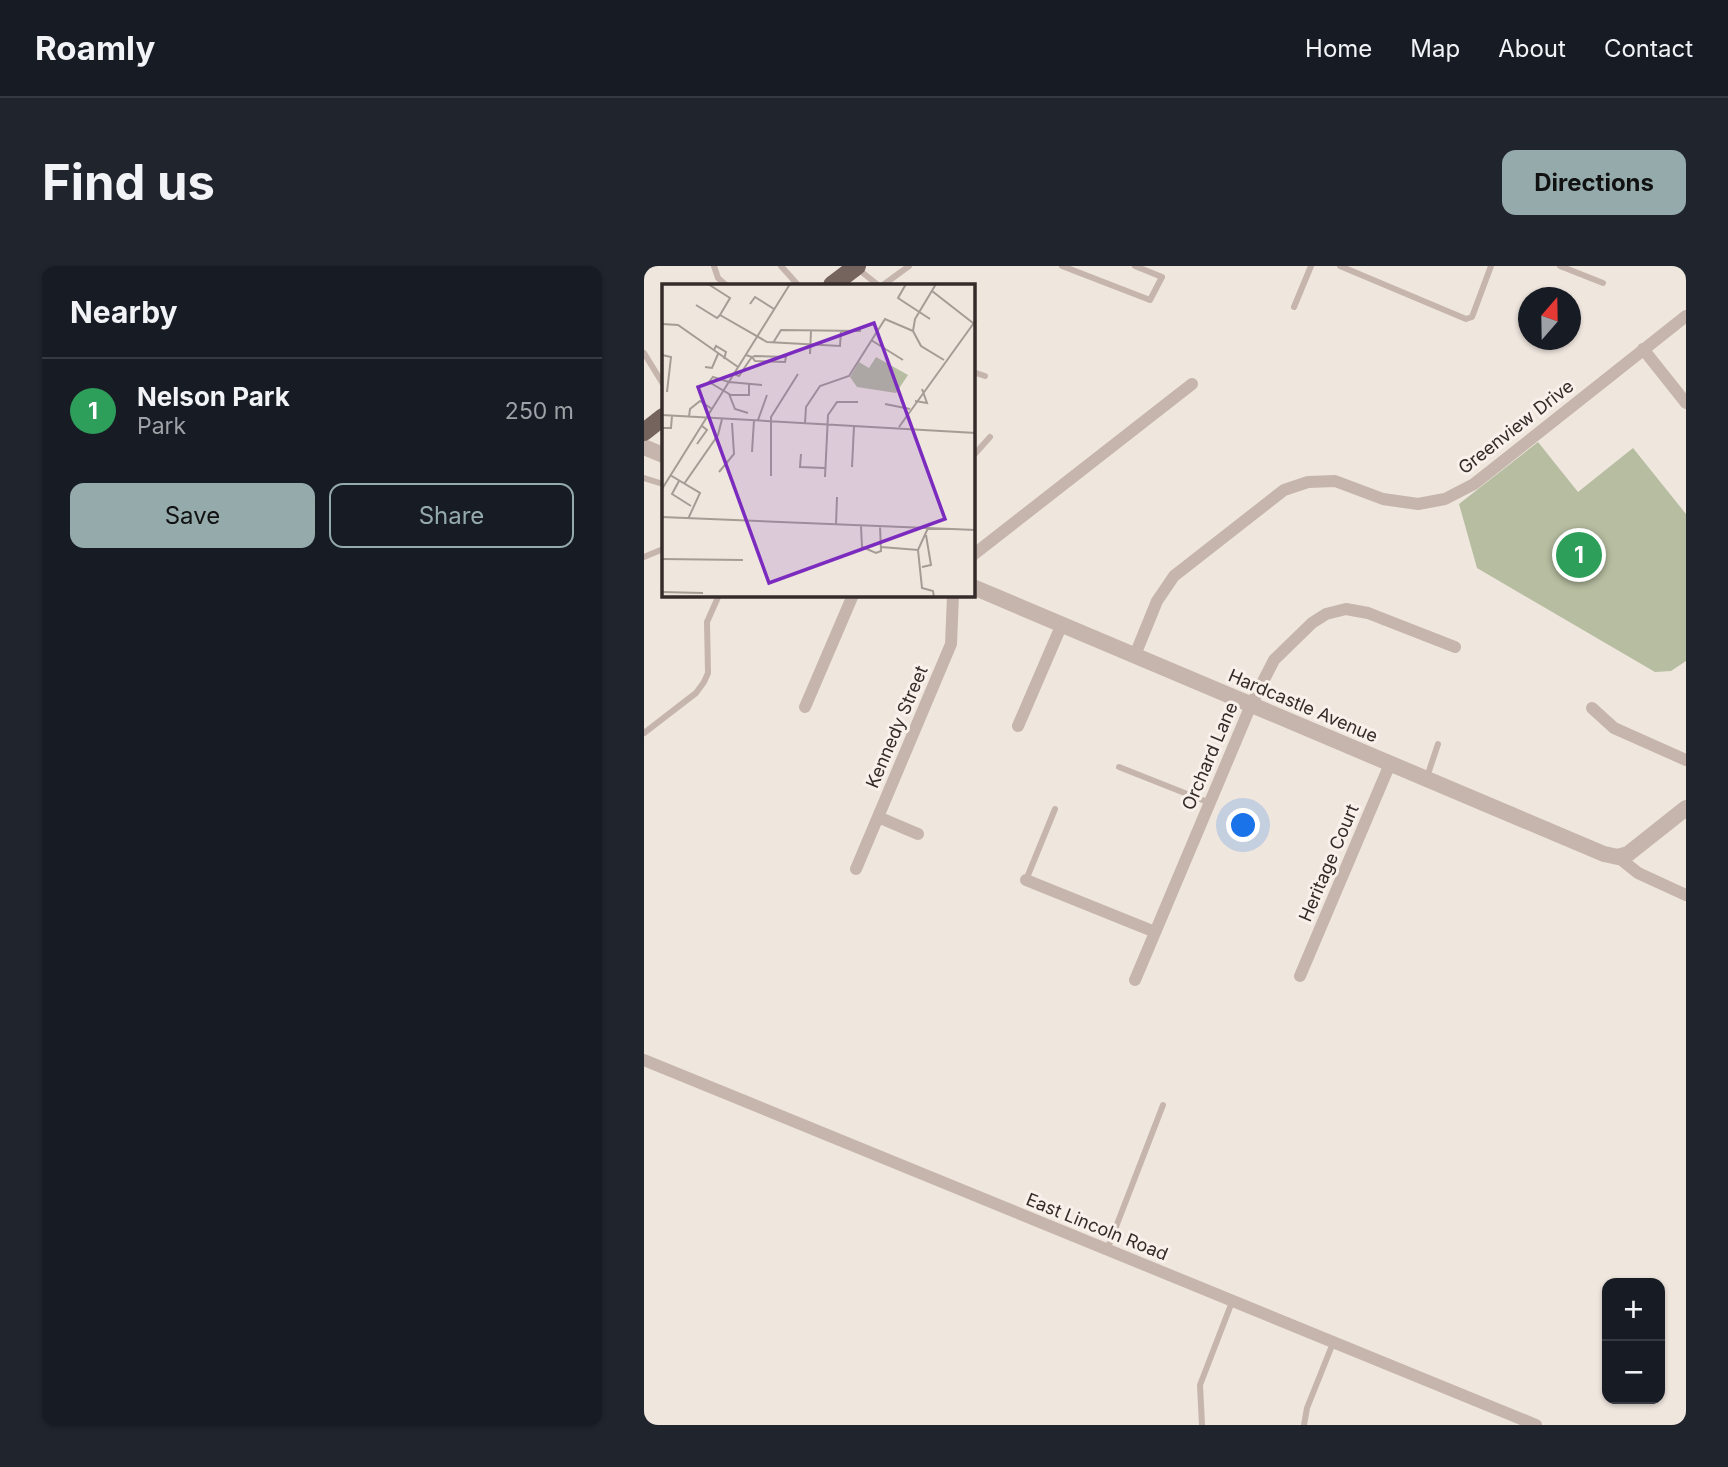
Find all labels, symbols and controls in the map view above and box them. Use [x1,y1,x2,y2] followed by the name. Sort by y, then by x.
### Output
[35,28,155,68] text: Roamly
[1305,34,1372,63] text: Home
[1410,34,1460,63] text: Map
[1498,34,1566,63] text: About
[1604,34,1693,63] text: Contact
[1502,150,1686,215] button: Directions
[42,153,215,212] text: Find us
[662,284,975,597] inset map
[1518,287,1581,350] north arrow
[70,294,178,330] text: Nearby
[1454,375,1577,478] street label: Greenview Drive
[137,381,290,412] text: Nelson Park
[88,397,98,425] text: 1
[505,397,574,425] text: 250 m
[137,412,186,440] text: Park
[70,483,315,548] button: Save
[329,483,574,548] button: Share
[1556,529,1602,581] pin: 1
[861,662,932,791] street label: Kennedy Street
[1225,665,1381,746] street label: Hardcastle Avenue
[1177,699,1242,813] street label: Orchard Lane
[1294,801,1363,925] street label: Heritage Court
[1226,808,1260,842] your location
[1023,1188,1171,1265] street label: East Lincoln Road
[1602,1278,1665,1404] map controls
[1602,1278,1665,1341] button: +
[1602,1341,1665,1404] button: −

